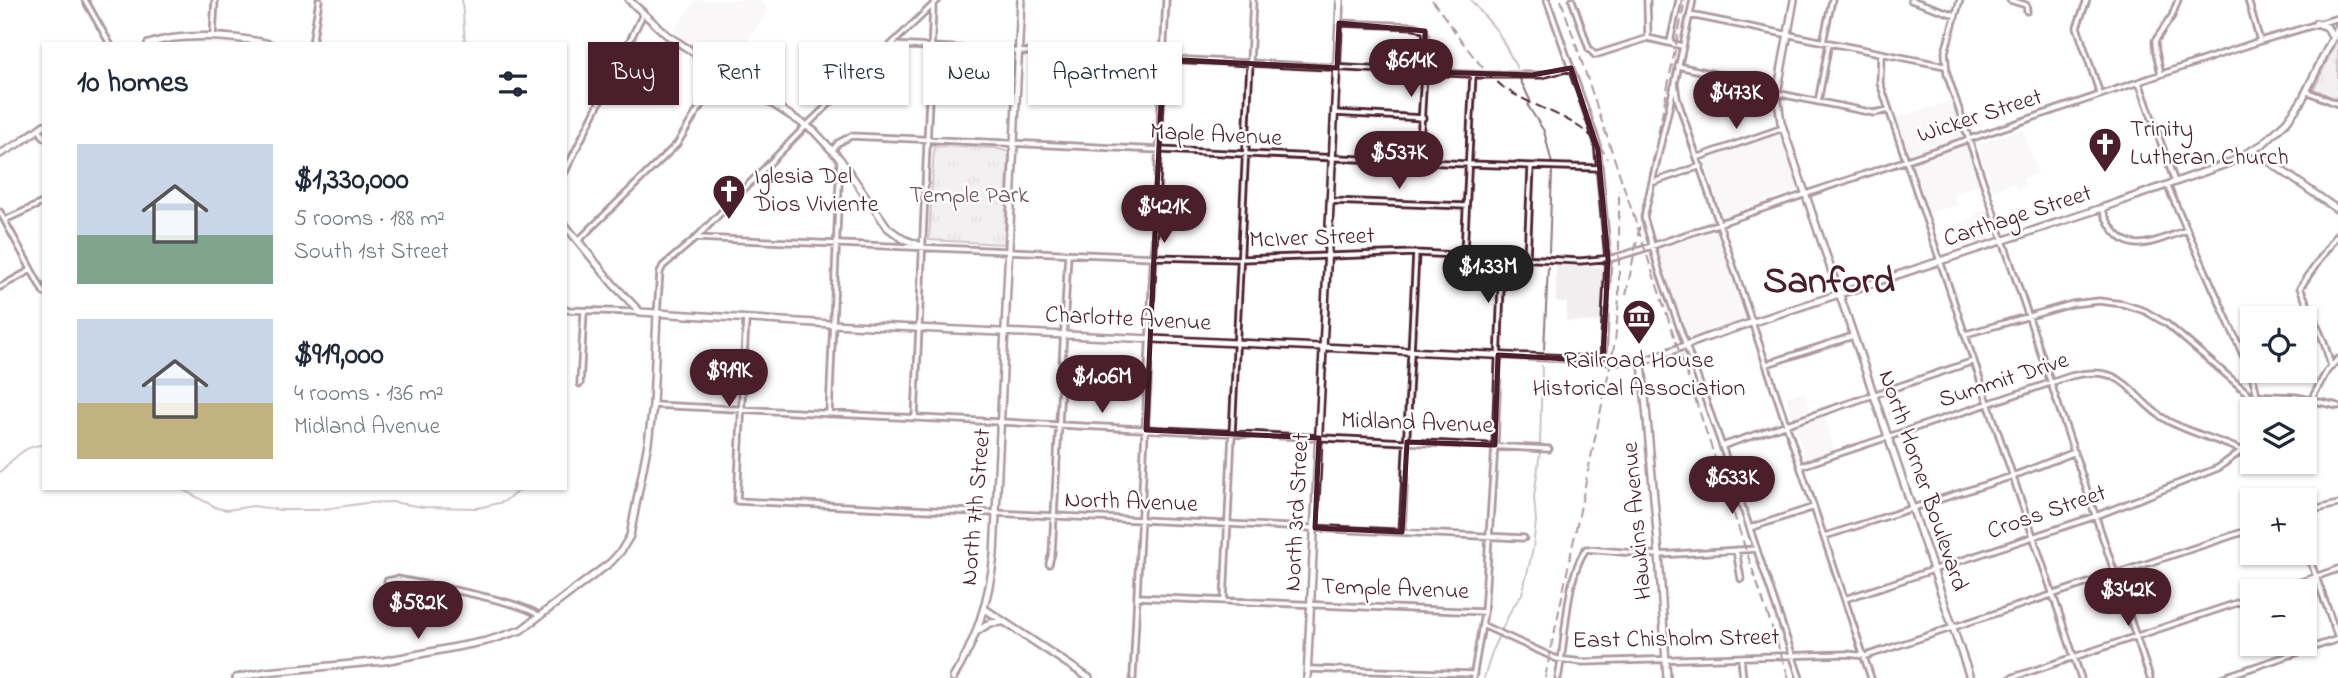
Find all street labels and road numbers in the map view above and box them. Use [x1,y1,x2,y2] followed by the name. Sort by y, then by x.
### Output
[1913,80,2047,154] street label: Wicker Street
[1149,115,1283,157] street label: Maple Avenue
[1939,177,2097,257] street label: Carthage Street
[1249,219,1375,259] street label: McIver Street
[1044,298,1212,342] street label: Charlotte Avenue
[1934,343,2074,418] street label: Summit Drive
[1868,366,1976,597] street label: North Horner Boulevard
[1340,404,1494,444] street label: Midland Avenue
[953,427,1001,587] street label: North 7th Street
[1276,432,1320,592] street label: North 3rd Street
[1614,440,1662,602] street label: Hawkins Avenue
[1983,476,2111,550] street label: Cross Street
[1064,483,1198,523] street label: North Avenue
[1320,570,1470,610] street label: Temple Avenue
[1572,621,1780,659] street label: East Chisholm Street

